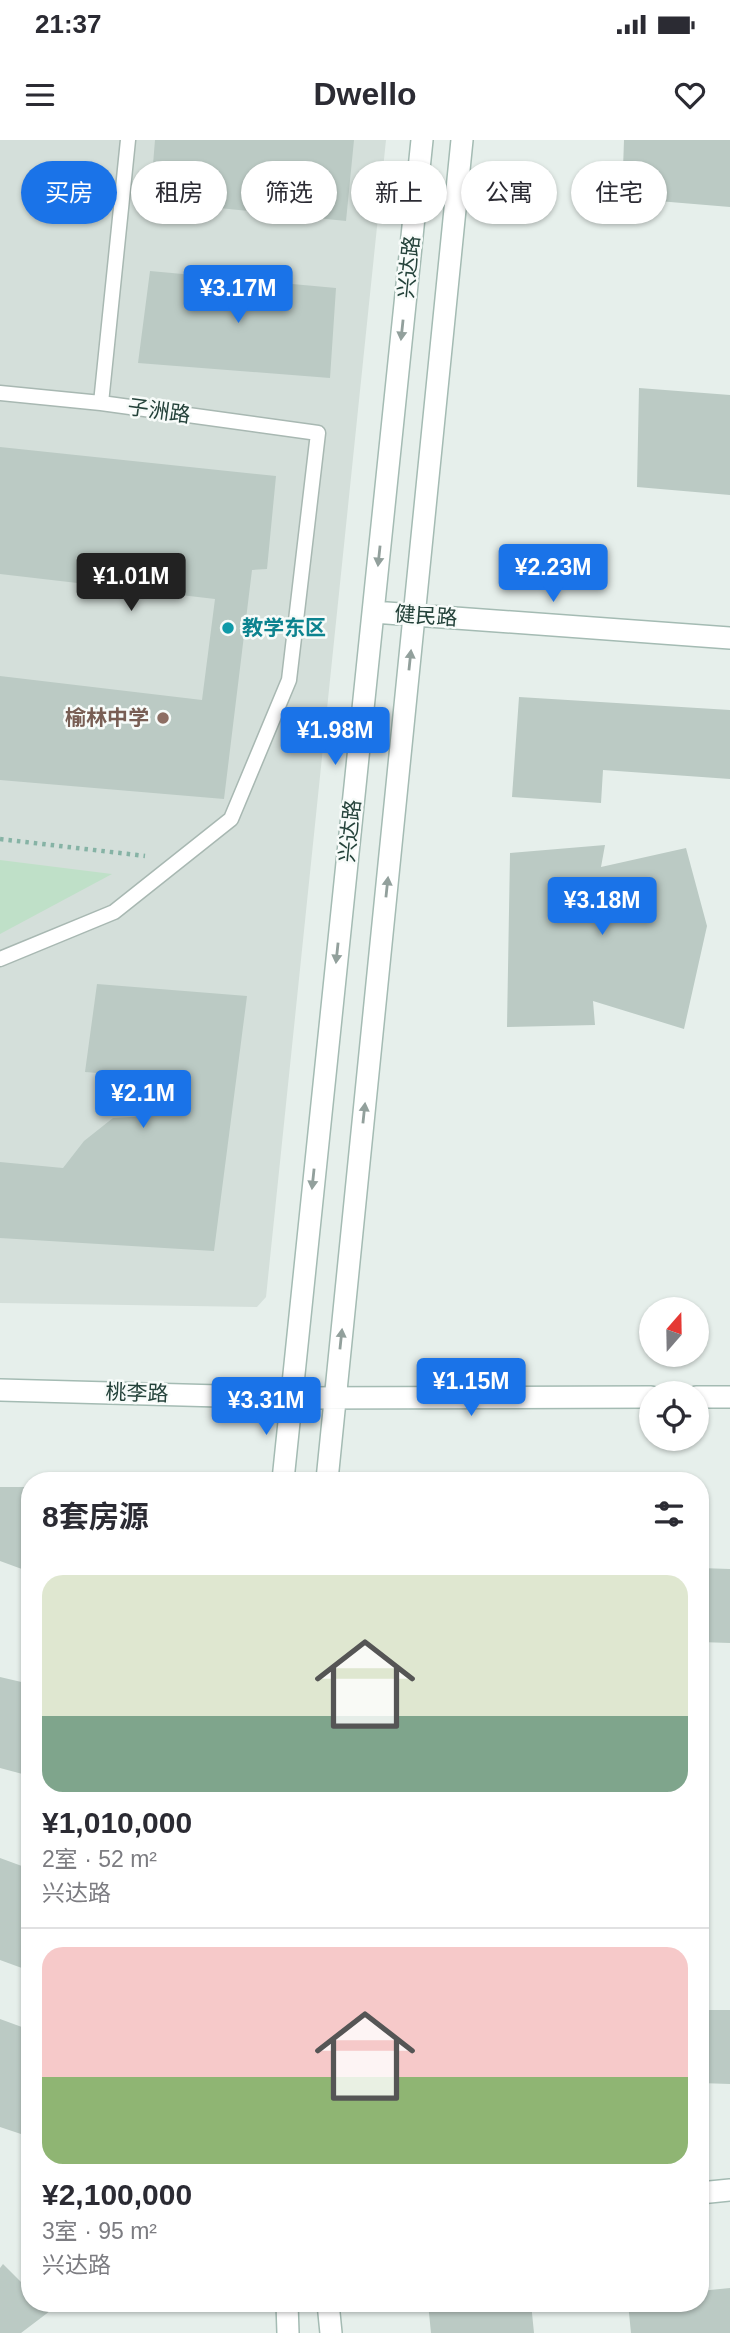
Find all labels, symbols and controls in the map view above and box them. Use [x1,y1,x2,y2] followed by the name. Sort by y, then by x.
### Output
[35,9,102,39] text: 21:37
[21,76,59,114] icon: menu
[313,76,417,112] text: Dwello
[671,76,709,114] icon: heart
[21,161,117,224] chip: 买房
[131,161,227,224] chip: 租房
[241,161,337,224] chip: 筛选
[351,161,447,224] chip: 新上
[461,161,557,224] chip: 公寓
[571,161,667,224] chip: 住宅
[394,234,423,299] street label: 兴达路
[181,265,295,325] pin: ¥3.17M
[200,275,276,301] text: ¥3.17M
[397,319,408,341] one-way arrow
[126,395,192,426] street label: 子洲路
[373,545,384,567] one-way arrow
[496,545,610,604] pin: ¥2.23M
[74,554,188,613] pin: ¥1.01M
[515,554,591,580] text: ¥2.23M
[93,563,169,589] text: ¥1.01M
[394,602,458,629] street label: 健民路
[242,616,326,639] place label: 教学东区
[220,620,236,636] marker: 教学东区
[404,649,415,671] one-way arrow
[65,706,149,729] place label: 榆林中学
[278,708,392,767] pin: ¥1.98M
[155,710,171,726] marker: 榆林中学
[297,717,373,743] text: ¥1.98M
[335,798,364,863] street label: 兴达路
[381,876,392,898] one-way arrow
[545,878,659,937] pin: ¥3.18M
[564,887,640,913] text: ¥3.18M
[331,942,342,964] one-way arrow
[94,1070,192,1130] pin: ¥2.1M
[111,1080,175,1106] text: ¥2.1M
[359,1102,370,1124] one-way arrow
[308,1168,319,1190] one-way arrow
[639,1297,709,1367] north arrow
[639,1297,709,1451] map controls
[336,1328,347,1350] one-way arrow
[414,1358,528,1418] pin: ¥1.15M
[433,1368,509,1394] text: ¥1.15M
[209,1378,323,1437] pin: ¥3.31M
[105,1380,169,1405] street label: 桃李路
[639,1381,709,1451] button: locate
[228,1387,304,1413] text: ¥3.31M
[650,1495,688,1533] icon: filters
[42,1500,149,1533] text: 8套房源
[302,1621,428,1747] icon: home
[42,1806,192,1839] text: ¥1,010,000
[42,1846,157,1872] text: 2室 · 52 m²
[42,1880,111,1906] text: 兴达路
[302,1993,428,2119] icon: home
[42,2178,192,2211] text: ¥2,100,000
[42,2218,157,2244] text: 3室 · 95 m²
[42,2252,111,2278] text: 兴达路

